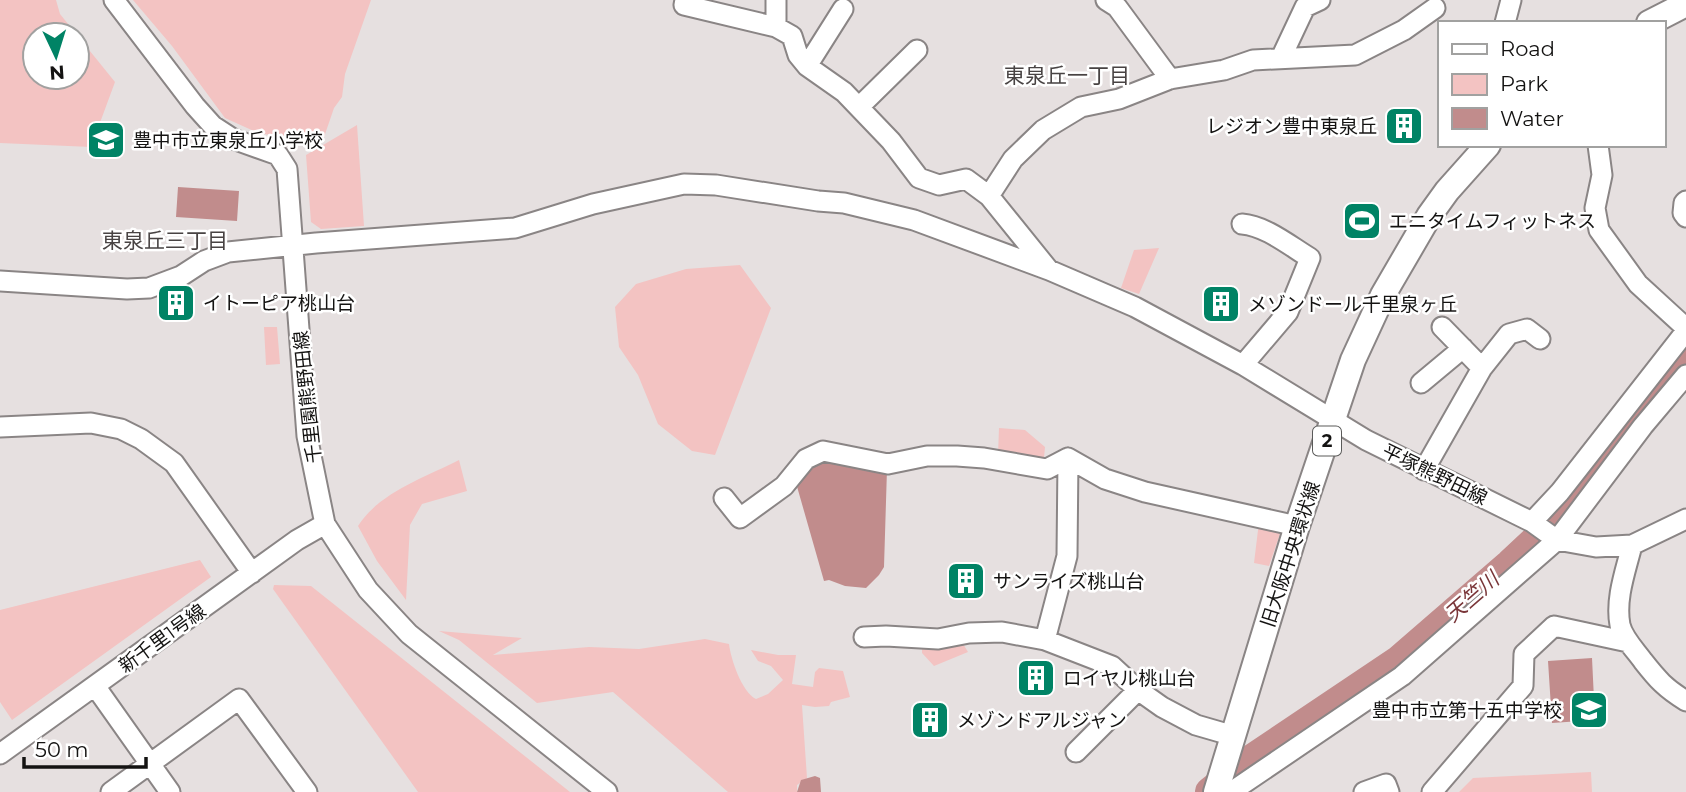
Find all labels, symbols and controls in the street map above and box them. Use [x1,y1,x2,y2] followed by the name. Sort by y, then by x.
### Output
[21,21,91,91] north arrow
[1438,21,1665,147] legend
[1500,36,1555,61] text: Road
[49,60,66,84] text: N
[1004,63,1130,88] district label: 東泉丘一丁目
[1500,71,1548,96] text: Park
[1383,105,1425,147] building icon: レジオン豊中東泉丘
[1500,106,1564,131] text: Water
[1206,115,1377,138] place label: レジオン豊中東泉丘
[85,119,127,161] school or university icon: 豊中市立東泉丘小学校
[133,129,323,152] place label: 豊中市立東泉丘小学校
[1341,200,1383,242] sports icon: エニタイムフィットネス
[1389,210,1596,233] place label: エニタイムフィットネス
[102,228,228,253] district label: 東泉丘三丁目
[155,282,197,324] building icon: イトーピア桃山台
[1200,283,1242,325] building icon: メゾンドール千里泉ヶ丘
[203,292,355,315] place label: イトーピア桃山台
[1248,293,1457,316] place label: メゾンドール千里泉ヶ丘
[289,330,326,464] street label: 千里園熊野田線
[1313,426,1341,456] road number: 2
[1379,439,1491,510] street label: 平塚熊野田線
[1256,478,1325,630] street label: 旧大阪中央環状線
[945,560,987,602] building icon: サンライズ桃山台
[1440,565,1505,627] water label: 天竺川
[993,570,1144,593] place label: サンライズ桃山台
[114,599,210,678] street label: 新千里1号線
[1015,657,1057,699] building icon: ロイヤル桃山台
[1063,667,1195,690] place label: ロイヤル桃山台
[1568,689,1610,731] school or university icon: 豊中市立第十五中学校
[909,699,951,741] building icon: メゾンドアルジャン
[1372,699,1562,722] place label: 豊中市立第十五中学校
[957,709,1127,732] place label: メゾンドアルジャン
[24,726,147,770] scale bar
[35,737,89,762] text: 50 m

